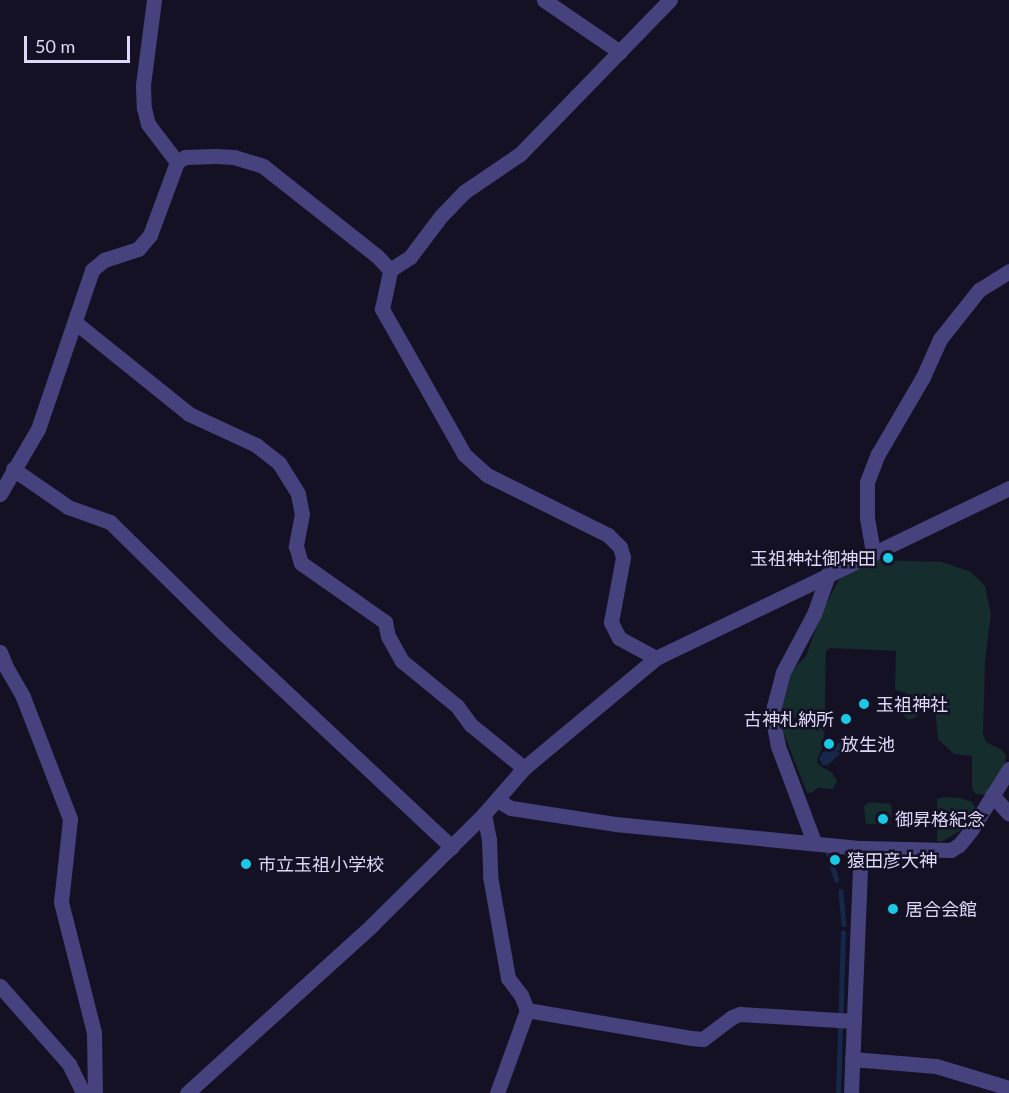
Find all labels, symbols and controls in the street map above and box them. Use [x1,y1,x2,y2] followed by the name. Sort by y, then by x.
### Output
[27,24,134,62] scale bar
[35,35,75,57] text: 50 m
[750,547,876,569] place label: 玉祖神社御神田
[881,551,895,565] marker: 玉祖神社御神田
[876,693,948,715] place label: 玉祖神社
[857,697,871,711] marker: 玉祖神社
[744,708,834,730] place label: 古神札納所
[839,712,853,726] marker: 古神札納所
[841,733,895,755] place label: 放生池
[822,737,836,751] marker: 放生池
[895,808,985,830] place label: 御昇格紀念
[876,812,890,826] marker: 御昇格紀念
[847,849,937,871] place label: 猿田彦大神
[258,853,384,875] place label: 市立玉祖小学校
[828,853,842,867] marker: 猿田彦大神
[239,857,253,871] marker: 市立玉祖小学校
[905,898,977,920] place label: 居合会館
[886,902,900,916] marker: 居合会館

